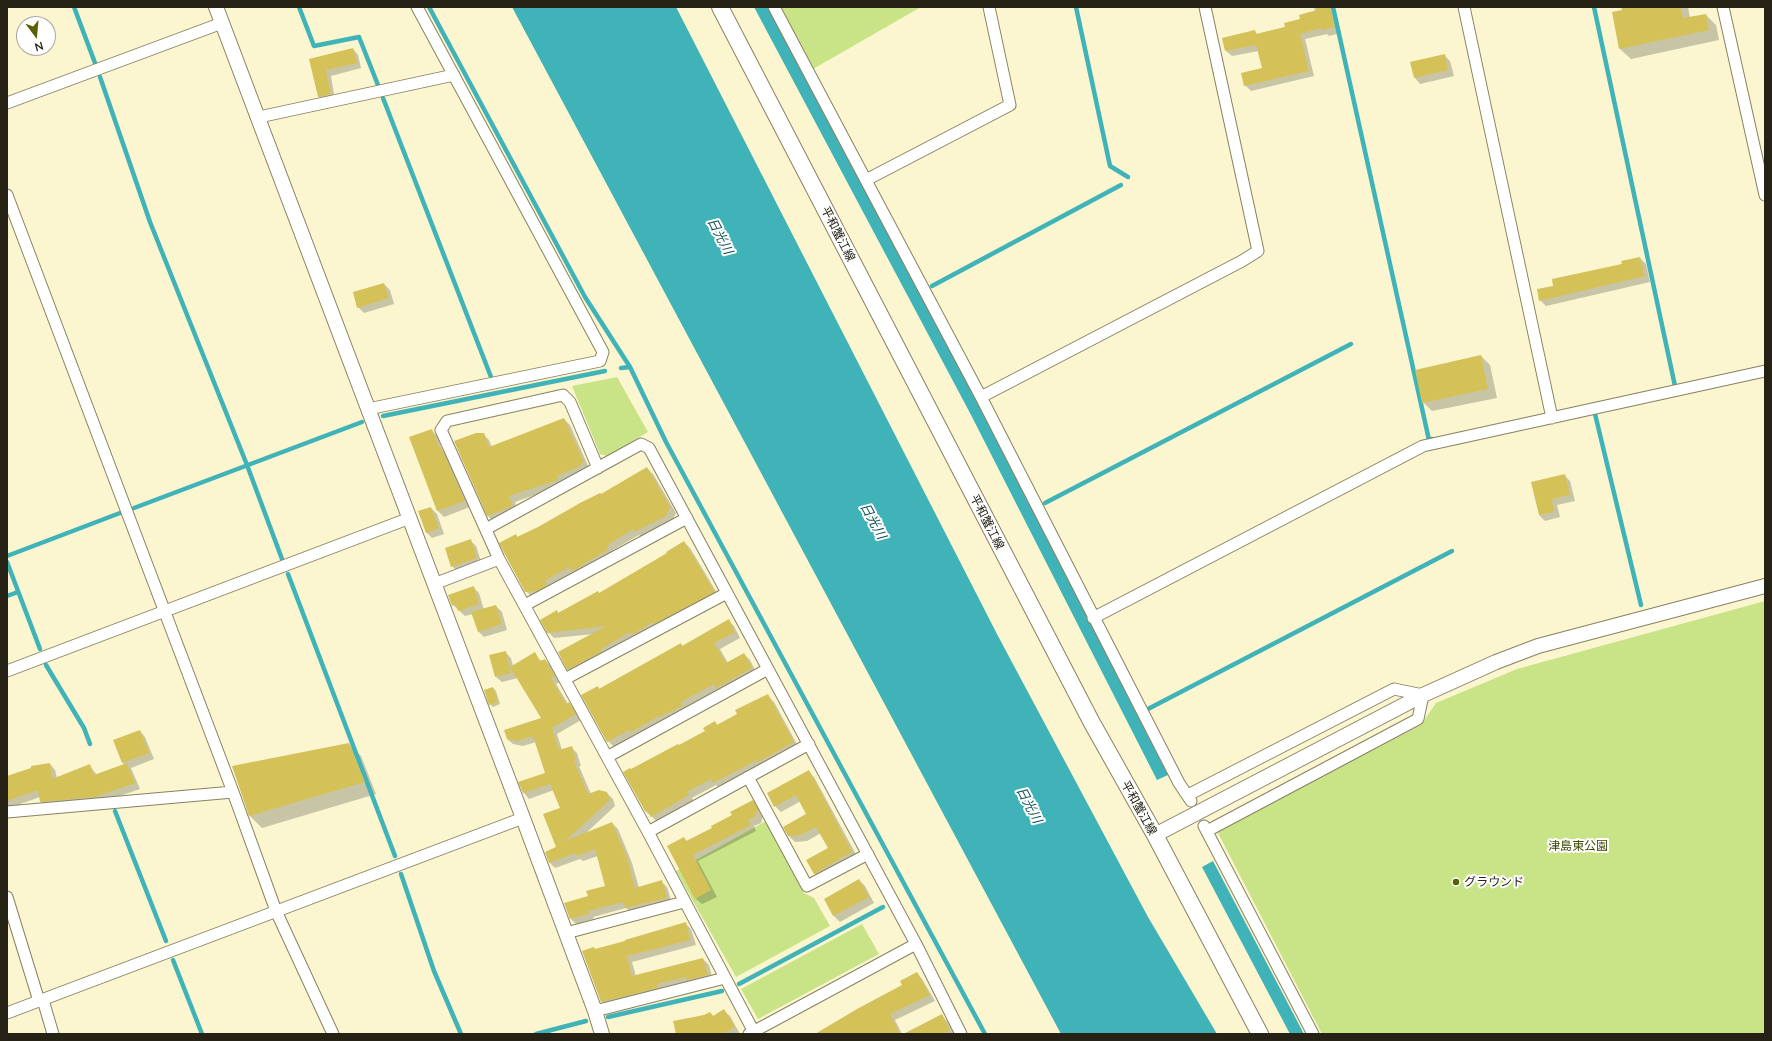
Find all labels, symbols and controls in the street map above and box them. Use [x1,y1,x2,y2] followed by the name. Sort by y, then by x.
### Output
[16,16,56,56] north arrow
[33,40,45,54] text: N
[818,204,858,264] street label: 平和蟹江線
[704,215,736,257] water label: 日光川
[967,492,1007,552] street label: 平和蟹江線
[857,500,889,542] water label: 日光川
[1118,778,1160,838] street label: 平和蟹江線
[1013,784,1045,826] water label: 日光川
[1548,839,1608,853] park label: 津島東公園
[1464,875,1524,889] place label: グラウンド
[1451,877,1461,887] marker: グラウンド

